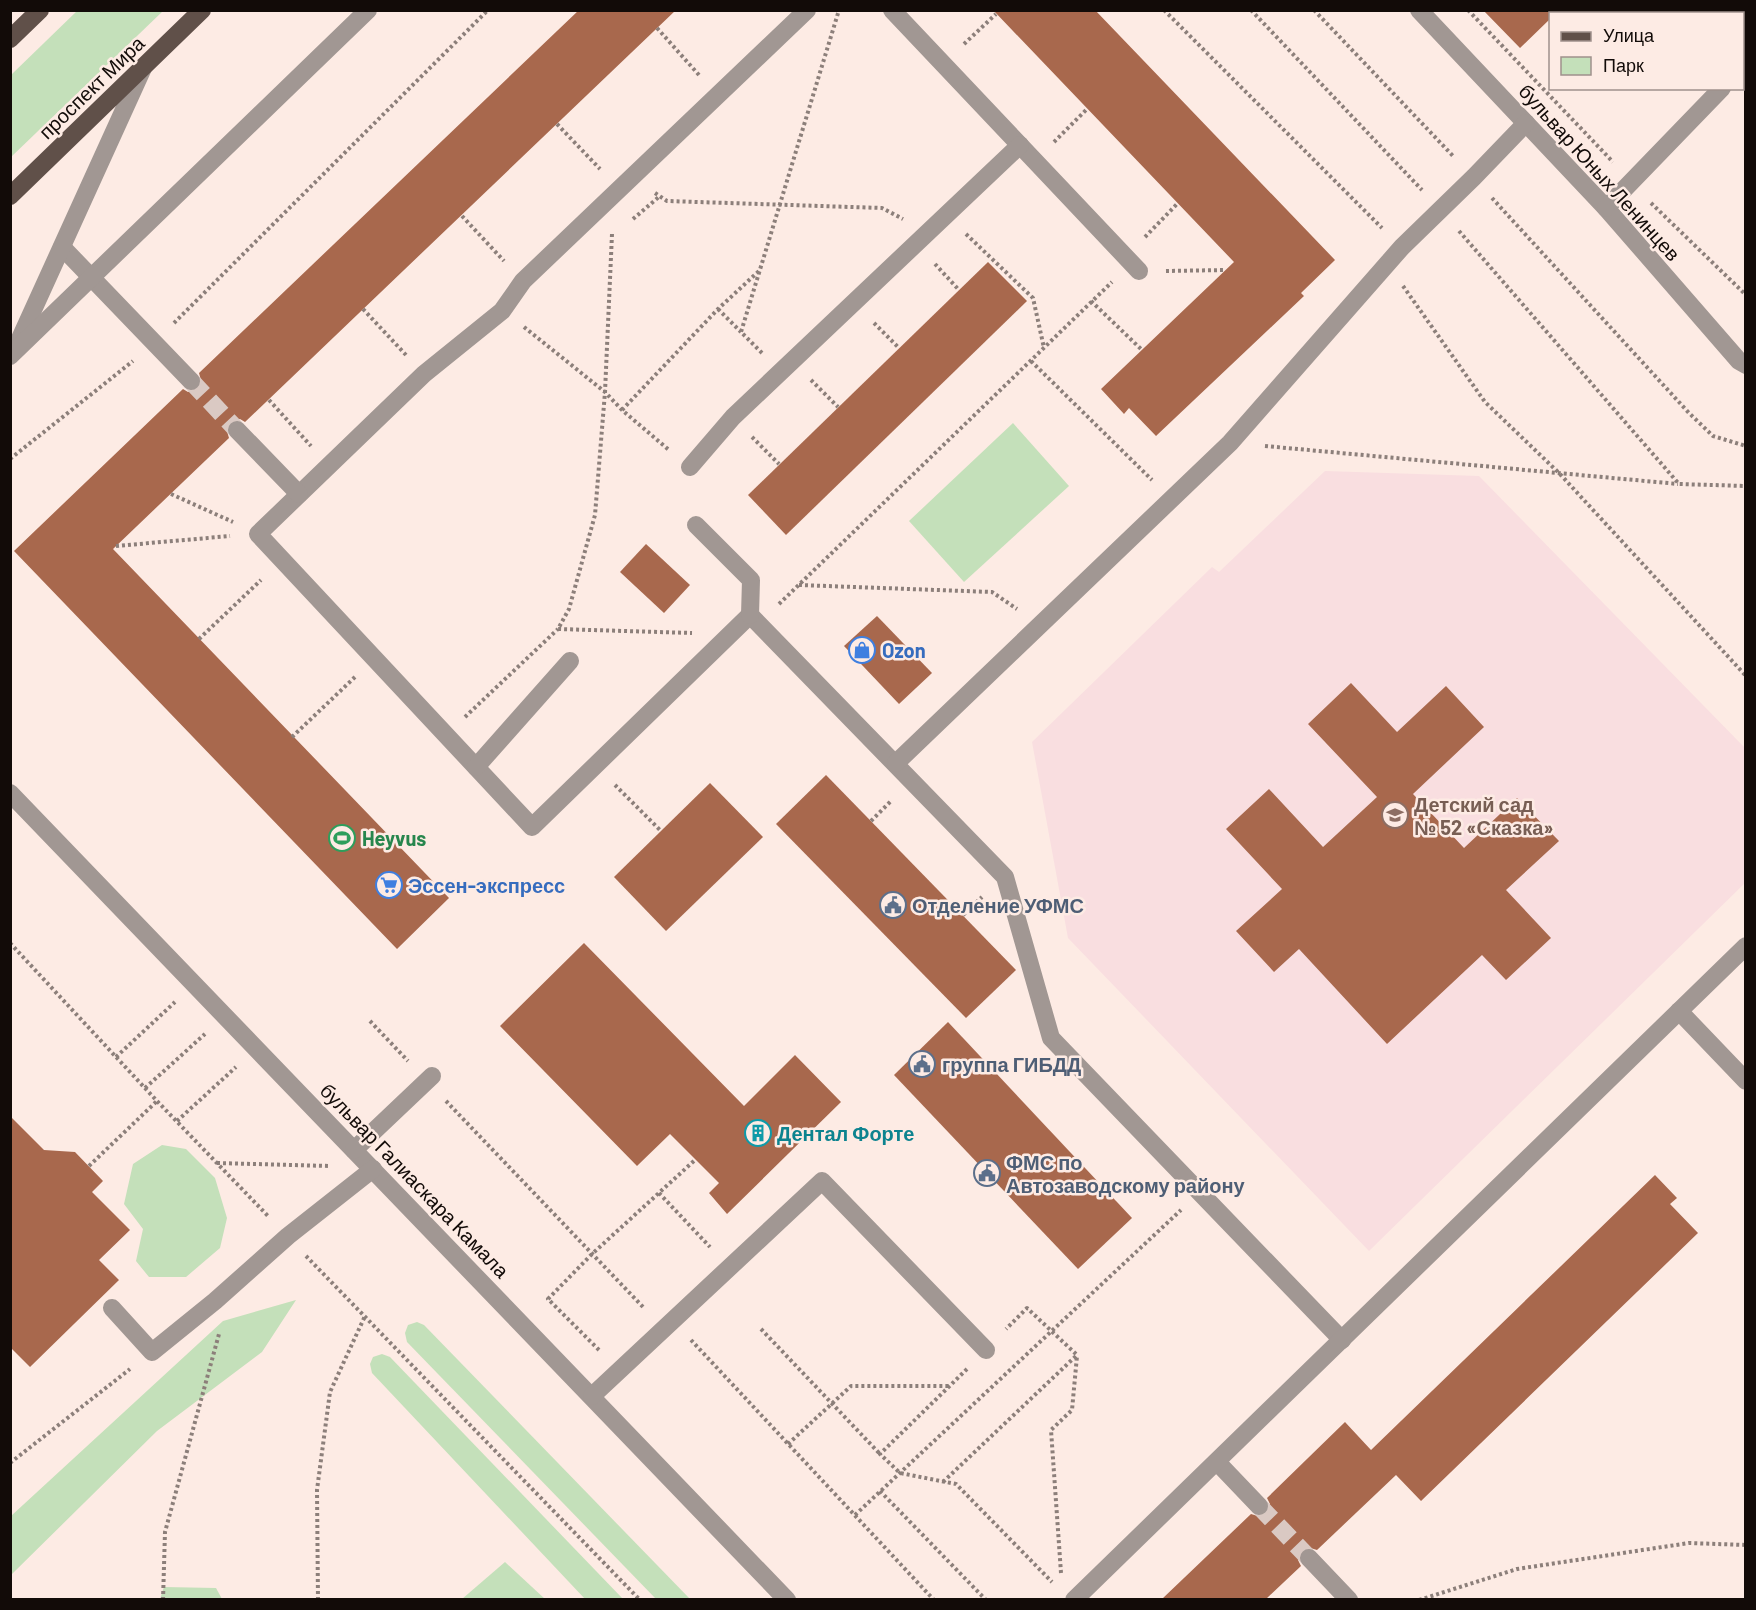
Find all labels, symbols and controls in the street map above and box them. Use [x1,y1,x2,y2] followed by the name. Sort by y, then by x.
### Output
[1549,12,1744,90] legend
[1603,24,1655,46] text: Улица
[33,30,149,143] street label: проспект Мира
[1603,54,1644,76] text: Парк
[1514,79,1686,265] street label: бульвар Юных Ленинцев
[847,635,877,665] shop icon: Ozon
[882,638,926,662] place label: Ozon
[1414,792,1554,839] place label: Детский сад № 52 «Сказка»
[1380,800,1410,830] school or university icon: Детский сад № 52 «Сказка»
[327,823,357,853] sports icon: Heyvus
[362,826,426,850] place label: Heyvus
[374,870,404,900] supermarket icon: Эссен-экспресс
[408,873,565,897] place label: Эссен-экспресс
[878,890,908,920] public building icon: Отделение УФМС
[912,893,1084,917] place label: Отделение УФМС
[907,1049,937,1079] public building icon: группа ГИБДД
[942,1052,1081,1076] place label: группа ГИБДД
[316,1078,515,1283] street label: бульвар Галиаскара Камала
[743,1118,773,1148] building icon: Дентал Форте
[777,1121,914,1145] place label: Дентал Форте
[1006,1150,1246,1197] place label: ФМС по Автозаводскому району
[972,1158,1002,1188] public building icon: ФМС по Автозаводскому району

